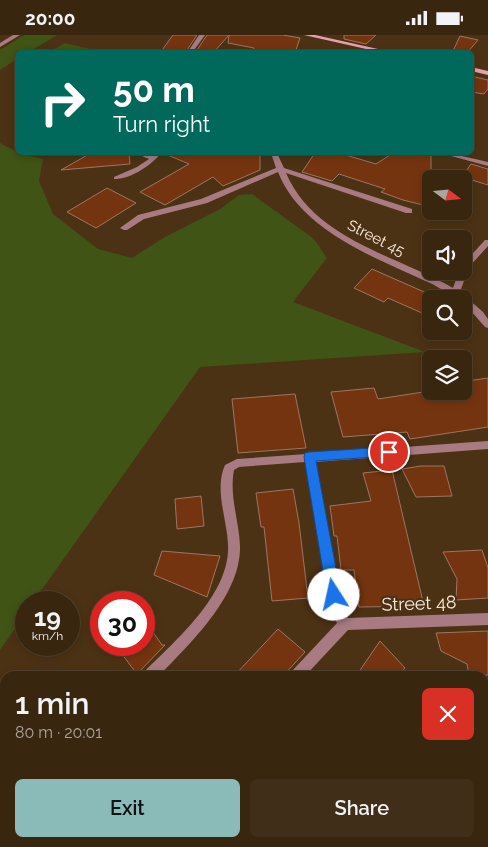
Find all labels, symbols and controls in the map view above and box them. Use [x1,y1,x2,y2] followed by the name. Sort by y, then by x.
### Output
[25,7,75,29] text: 20:00
[113,69,195,110] text: 50 m
[30,70,95,135] icon: right
[113,111,210,137] text: Turn right
[422,170,472,220] north arrow
[422,170,472,400] map controls
[344,216,408,260] street label: Street 45
[422,230,472,280] button: sound
[422,290,472,340] button: search
[422,350,472,400] button: layers
[368,431,410,473] pin
[375,438,403,466] icon: arrive
[307,568,359,620] position arrow
[90,591,155,656] speed limit sign: 30
[381,591,457,615] street label: Street 48
[34,602,61,632] text: 19
[32,629,63,643] text: km/h
[15,686,90,721] text: 1 min
[422,688,474,740] button: close
[15,723,102,742] text: 80 m · 20:01
[15,779,240,837] button: Exit
[250,779,474,837] button: Share

